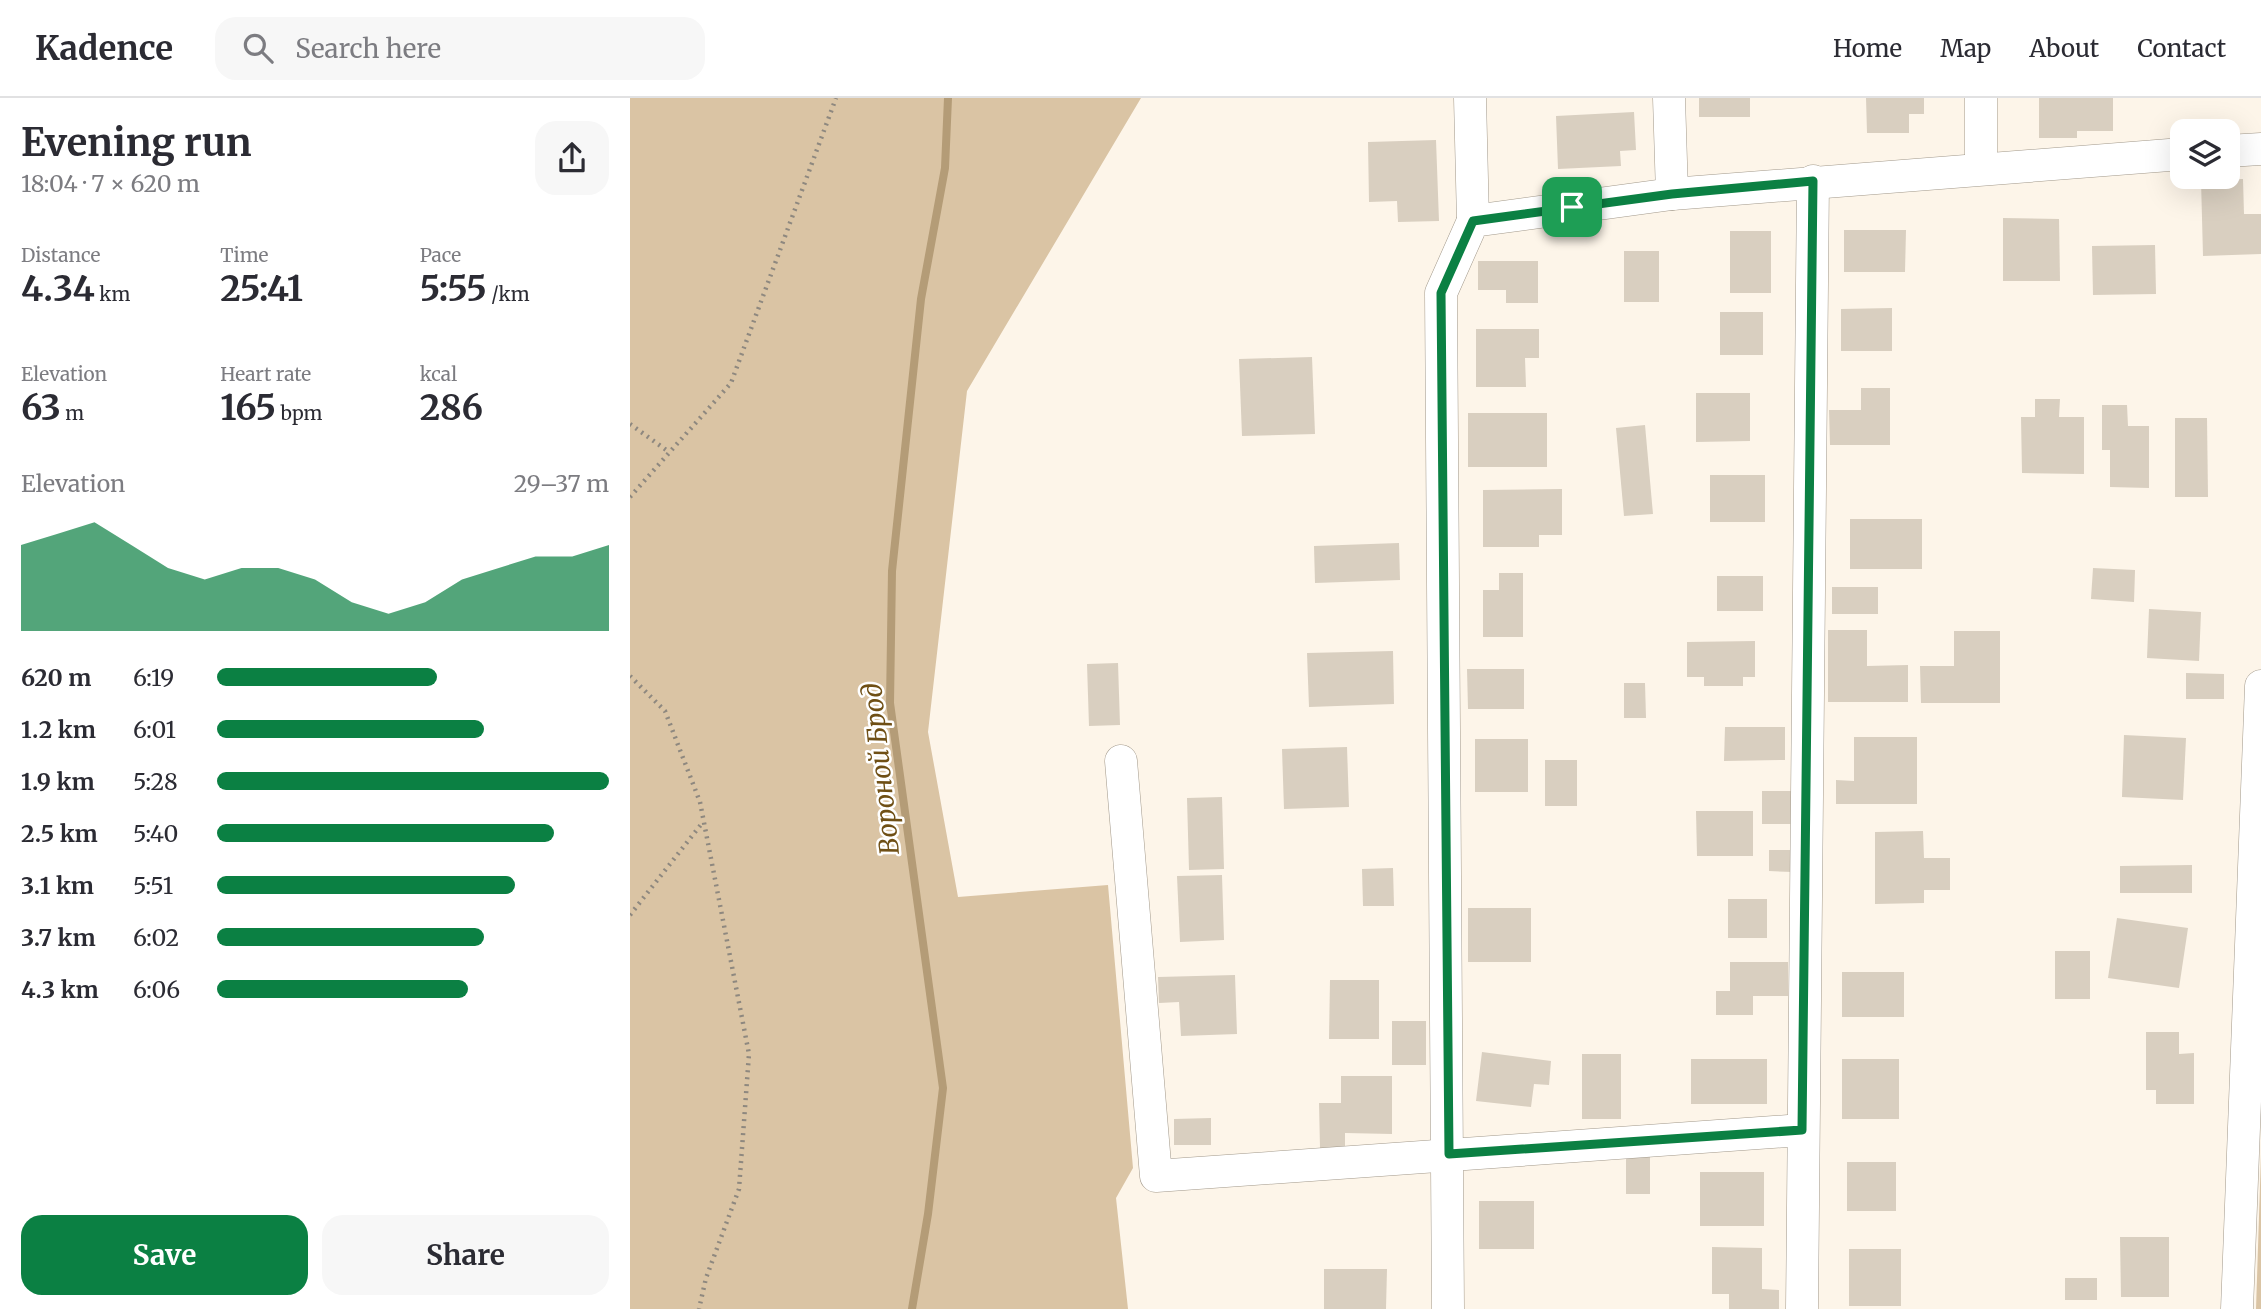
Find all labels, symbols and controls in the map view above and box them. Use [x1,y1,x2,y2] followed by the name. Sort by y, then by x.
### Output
[215,17,705,80] search box
[35,28,173,69] text: Kadence
[239,29,277,67] icon: search
[295,32,441,65] text: Search here
[1833,33,1902,64] text: Home
[1940,33,1991,64] text: Map
[2029,33,2099,64] text: About
[2137,33,2226,64] text: Contact
[21,119,252,166] text: Evening run
[2170,119,2240,189] map controls
[2170,119,2240,189] button: layers
[535,121,609,195] button: share
[21,169,200,198] text: 18:04 · 7 × 620 m
[1542,177,1602,237] pin
[1553,188,1591,226] icon: arrive
[21,243,100,267] text: Distance
[220,243,269,267] text: Time
[420,243,461,267] text: Pace
[21,267,95,311] text: 4.34
[220,267,303,311] text: 25:41
[420,267,487,311] text: 5:55
[95,282,130,306] text: km
[487,282,530,306] text: /km
[21,362,107,386] text: Elevation
[220,362,311,386] text: Heart rate
[420,362,457,386] text: kcal
[21,386,61,430] text: 63
[220,386,276,430] text: 165
[420,386,483,430] text: 286
[61,401,84,425] text: m
[276,401,322,425] text: bpm
[21,469,125,498] text: Elevation
[514,469,609,498] text: 29–37 m
[21,663,91,692] text: 620 m
[133,663,174,692] text: 6:19
[855,681,906,856] water label: Вороной Брод
[21,715,96,744] text: 1.2 km
[133,715,176,744] text: 6:01
[21,767,95,796] text: 1.9 km
[133,767,178,796] text: 5:28
[21,819,98,848] text: 2.5 km
[133,819,178,848] text: 5:40
[21,871,94,900] text: 3.1 km
[133,871,173,900] text: 5:51
[21,923,96,952] text: 3.7 km
[133,923,179,952] text: 6:02
[21,975,99,1004] text: 4.3 km
[133,975,180,1004] text: 6:06
[21,1215,308,1295] button: Save
[322,1215,609,1295] button: Share

